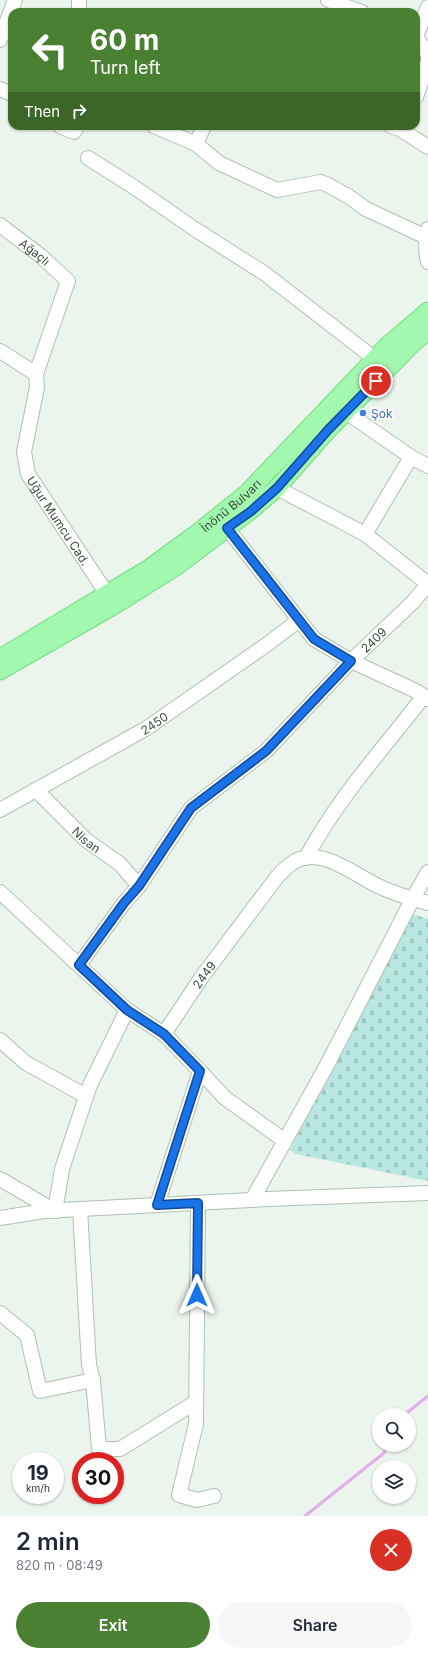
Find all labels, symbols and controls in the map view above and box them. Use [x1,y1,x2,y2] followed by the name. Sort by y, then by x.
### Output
[90,23,159,57] text: 60 m
[24,24,76,76] icon: left
[90,57,160,78] text: Turn left
[68,100,90,122] icon: right
[24,102,60,121] text: Then
[17,235,54,268] street label: Ağaçlı
[359,364,393,398] pin
[365,370,387,392] icon: arrive
[371,406,393,421] place label: Şok
[358,408,368,418] marker: Şok
[24,473,93,568] street label: Uğur Mumcu Cad.
[197,476,264,535] street label: İnönü Bulvarı
[357,624,389,655] street label: 2409
[138,708,171,738] street label: 2450
[70,824,104,856] street label: Nisan
[189,958,219,991] street label: 2449
[176,1274,218,1316] position arrow
[372,1408,416,1504] map controls
[372,1408,416,1452] button: search
[72,1452,124,1504] speed limit sign: 30
[372,1460,416,1504] button: layers
[27,1461,49,1485] text: 19
[26,1482,50,1494] text: km/h
[16,1527,80,1556] text: 2 min
[370,1529,412,1571] button: close
[16,1557,103,1573] text: 820 m · 08:49
[16,1602,210,1648] button: Exit
[218,1602,412,1648] button: Share

